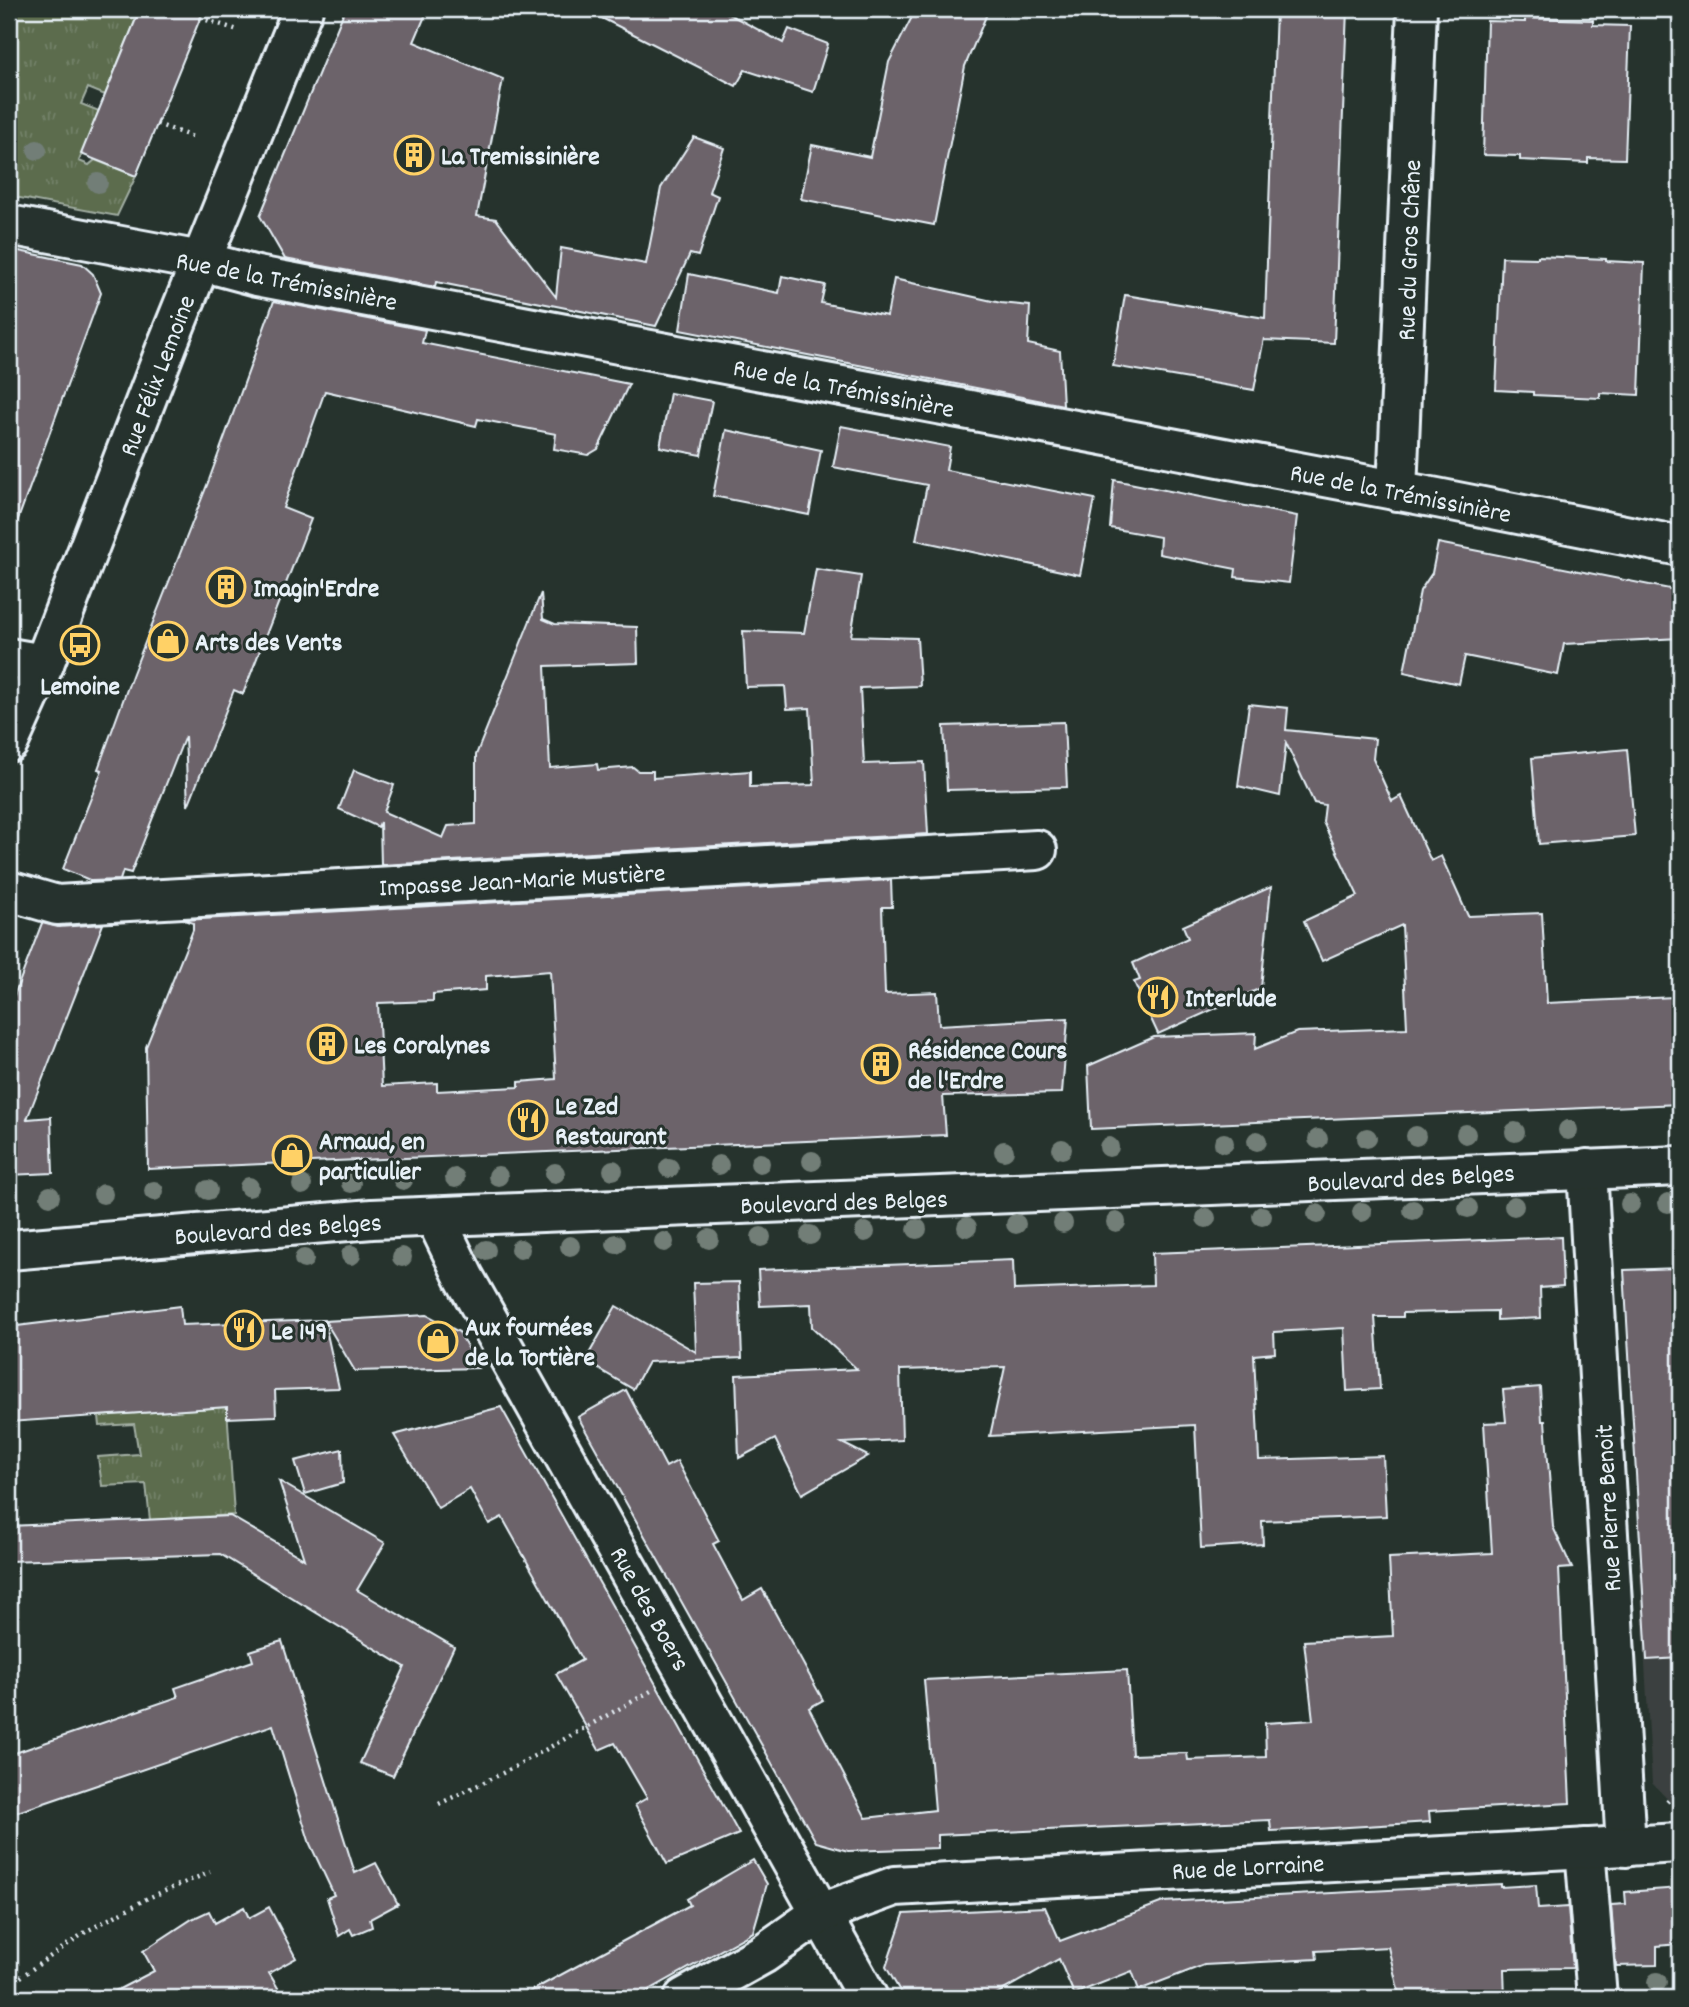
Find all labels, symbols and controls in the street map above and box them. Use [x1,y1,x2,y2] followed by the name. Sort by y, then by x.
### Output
[393,134,435,176] building icon: La Tremissinière
[441,140,600,177] place label: La Tremissinière
[1390,159,1433,341] street label: Rue du Gros Chêne
[172,244,400,323] street label: Rue de la Trémissinière
[111,290,207,462] street label: Rue Félix Lemoine
[729,351,957,430] street label: Rue de la Trémissinière
[1286,456,1514,535] street label: Rue de la Trémissinière
[205,566,247,608] building icon: Imagin'Erdre
[253,572,379,609] place label: Imagin'Erdre
[147,620,189,662] shop icon: Arts des Vents
[59,624,101,666] bus stop icon: Lemoine
[195,626,342,663] place label: Arts des Vents
[40,670,120,707] place label: Lemoine
[378,857,666,908] street label: Impasse Jean-Marie Mustière
[1137,976,1179,1018] restaurant icon: Interlude
[1185,982,1277,1019] place label: Interlude
[306,1023,348,1065] building icon: Les Coralynes
[354,1029,490,1066] place label: Les Coralynes
[908,1034,1067,1101] place label: Résidence Cours de l'Erdre
[860,1043,902,1085] building icon: Résidence Cours de l'Erdre
[555,1090,667,1157] place label: Le Zed Restaurant
[507,1099,549,1141] restaurant icon: Le Zed Restaurant
[319,1125,425,1192] place label: Arnaud, en particulier
[271,1134,313,1176] shop icon: Arnaud, en particulier
[1306,1157,1516,1204] street label: Boulevard des Belges
[740,1182,949,1227] street label: Boulevard des Belges
[173,1206,383,1257] street label: Boulevard des Belges
[223,1309,265,1351] restaurant icon: Le 149
[465,1311,595,1378] place label: Aux fournées de la Tortière
[271,1315,327,1352] place label: Le 149
[417,1320,459,1362] shop icon: Aux fournées de la Tortière
[1588,1423,1633,1592] street label: Rue Pierre Benoit
[598,1540,698,1679] street label: Rue des Boers
[1171,1847,1325,1892] street label: Rue de Lorraine

